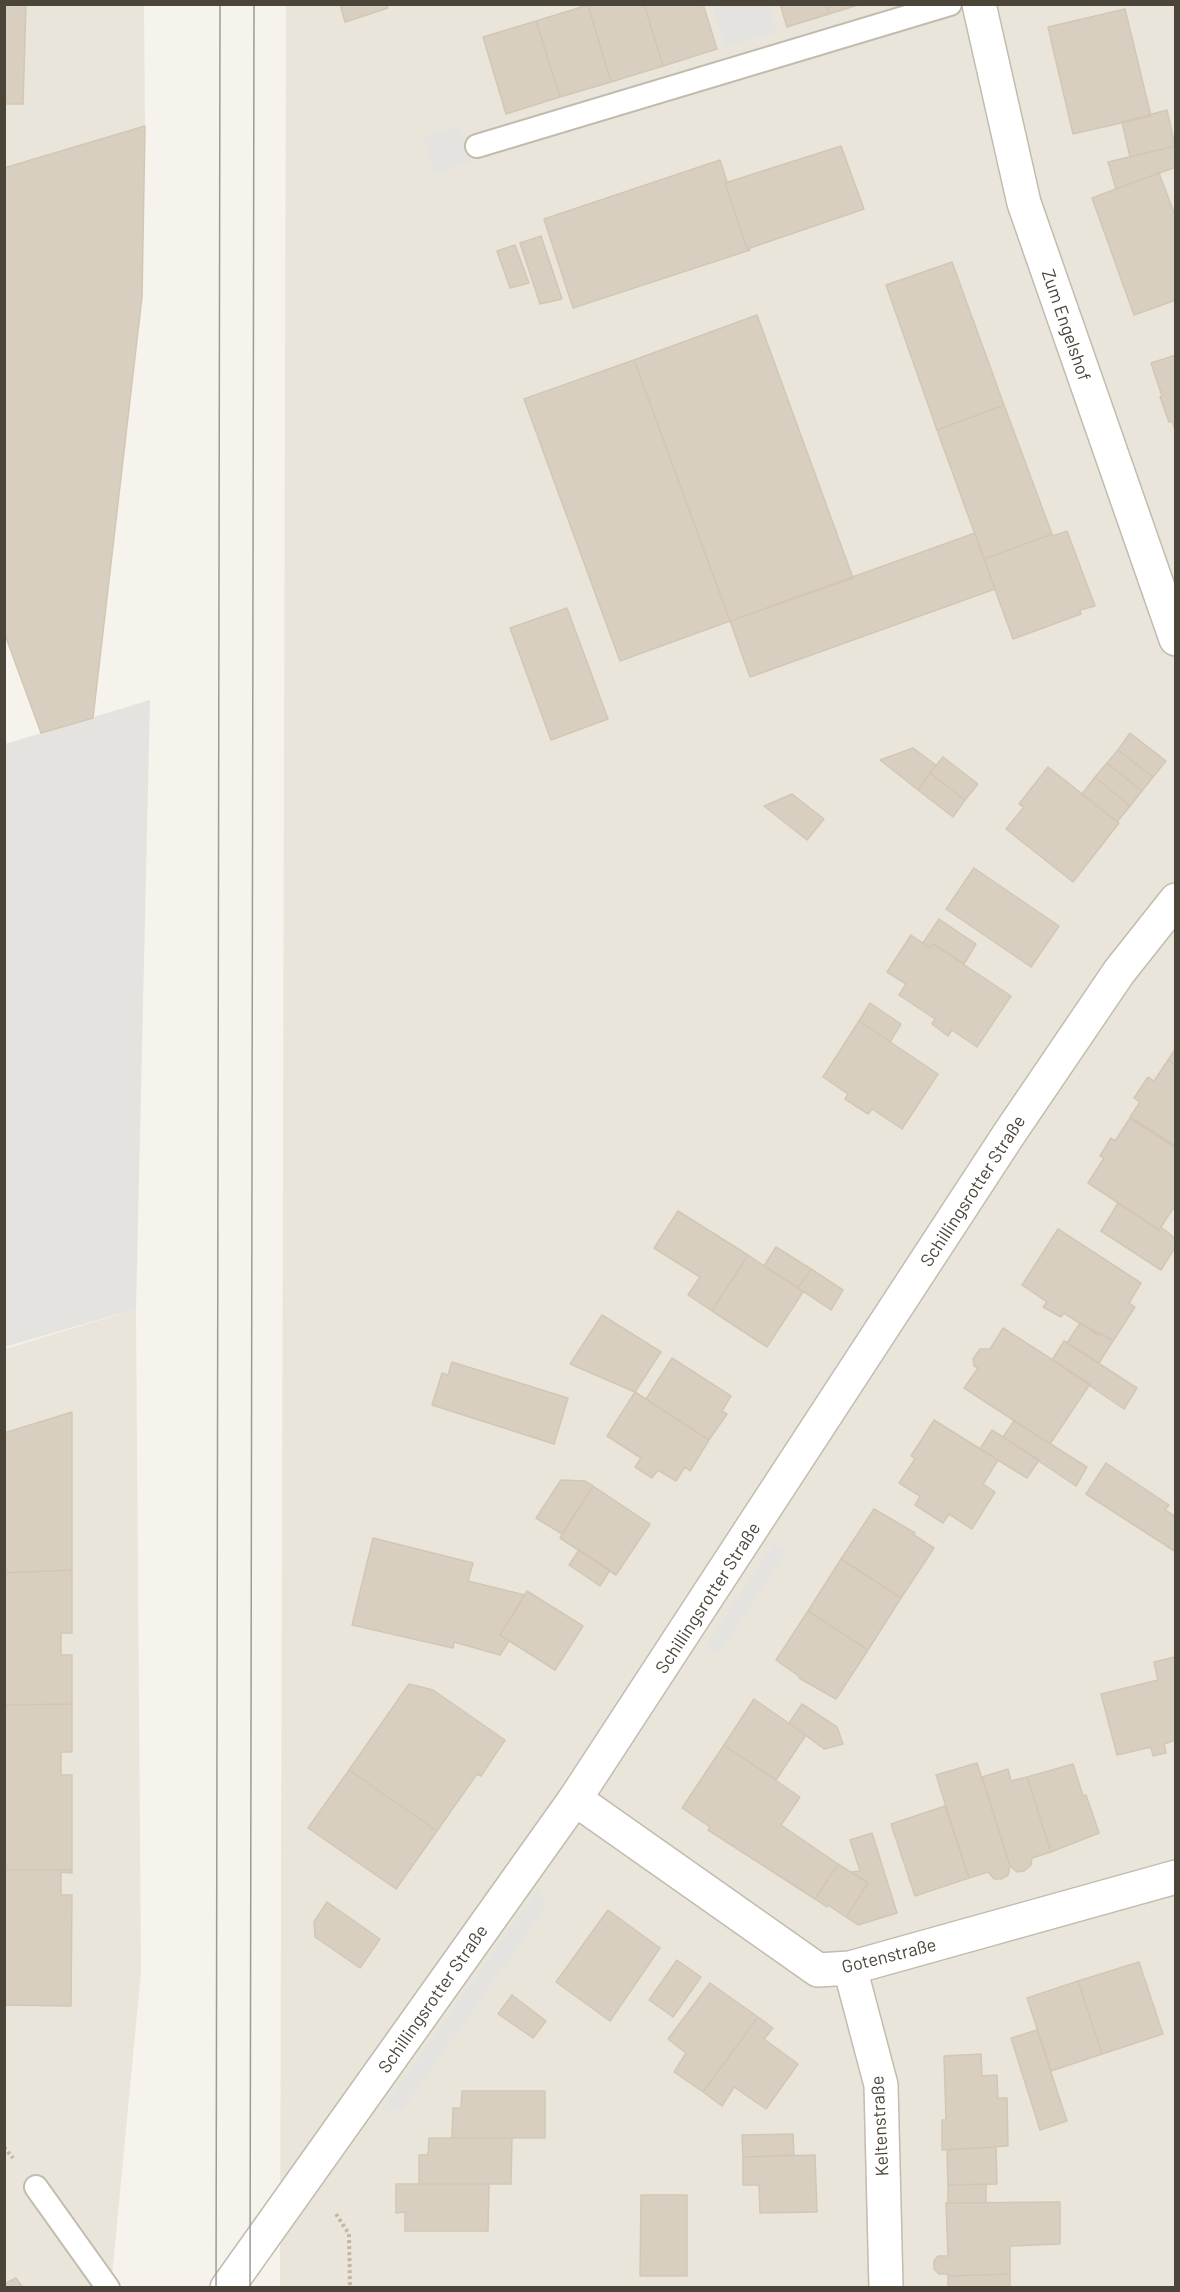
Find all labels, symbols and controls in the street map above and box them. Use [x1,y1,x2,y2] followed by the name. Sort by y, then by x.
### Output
[1037,266,1095,384] street label: Zum Engelshof
[916,1111,1030,1271] street label: Schillingsrotter Straße
[651,1518,765,1678] street label: Schillingsrotter Straße
[374,1921,492,2077] street label: Schillingsrotter Straße
[839,1934,939,1978] street label: Gotenstraße
[867,2075,893,2177] street label: Keltenstraße

